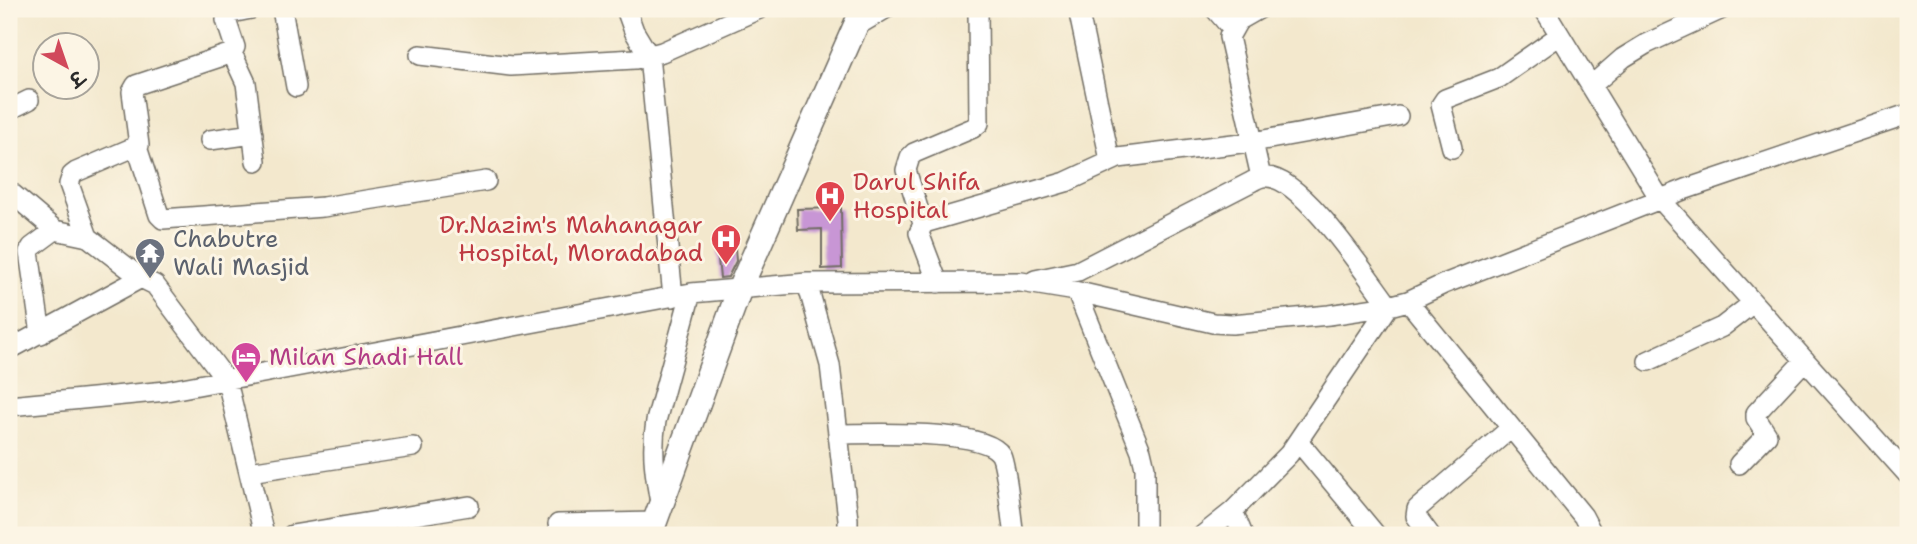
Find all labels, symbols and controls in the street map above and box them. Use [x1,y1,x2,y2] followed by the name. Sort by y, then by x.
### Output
[32,32,102,102] north arrow
[62,64,91,94] text: उ
[853,166,980,226] place label: Darul Shifa Hospital
[813,179,847,223] hospital icon: Darul Shifa Hospital
[439,209,703,269] place label: Dr.Nazim's Mahanagar Hospital, Moradabad
[709,222,743,266] hospital icon: Dr.Nazim's Mahanagar Hospital, Moradabad
[173,223,309,283] place label: Chabutre Wali Masjid
[133,236,167,280] temple icon: Chabutre Wali Masjid
[229,340,263,384] hotel icon: Milan Shadi Hall
[269,341,464,373] place label: Milan Shadi Hall

